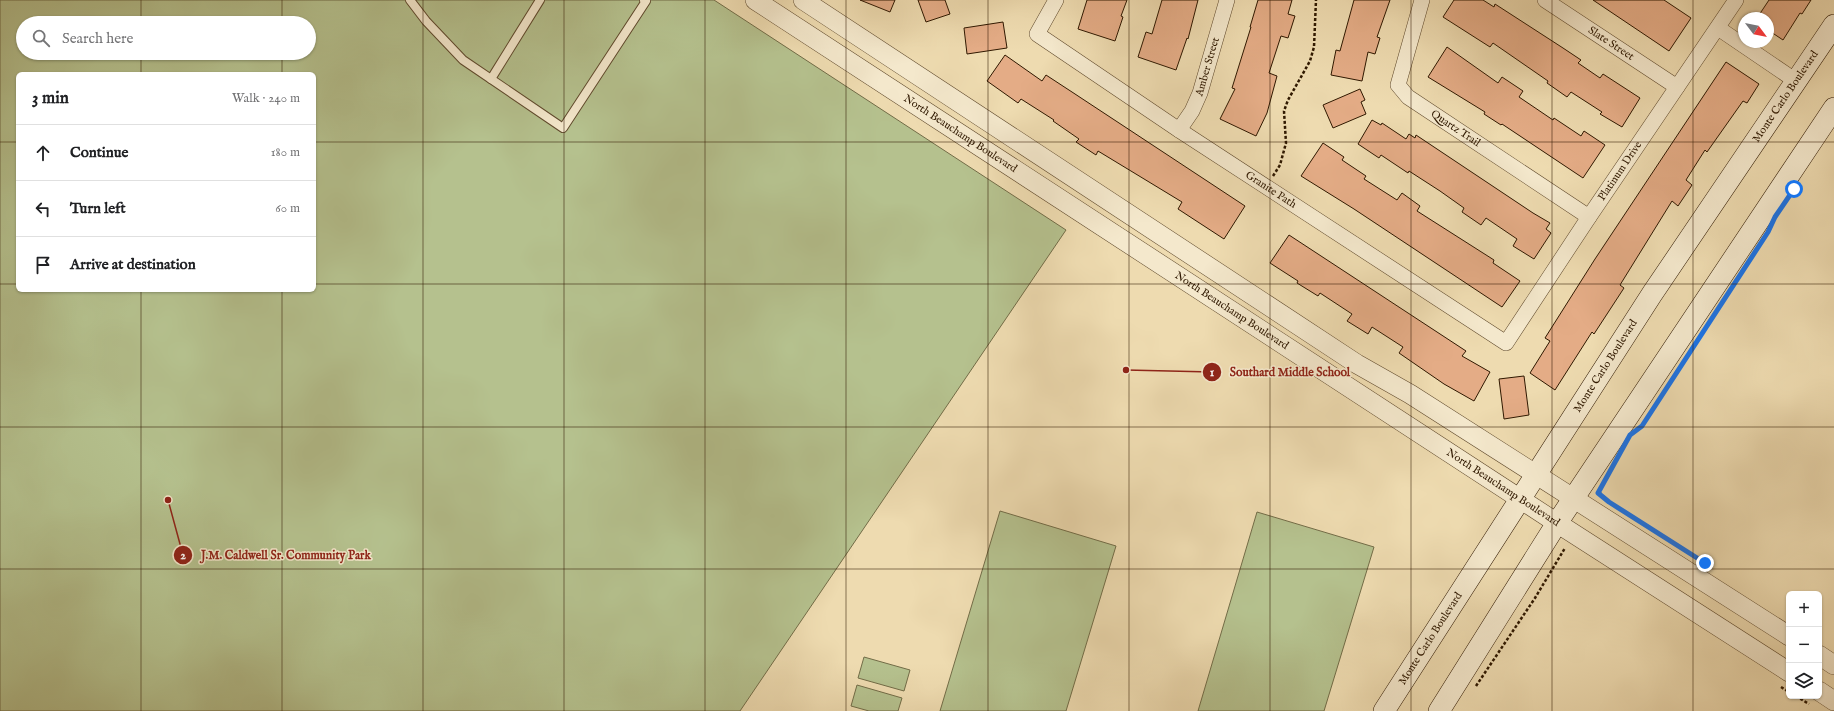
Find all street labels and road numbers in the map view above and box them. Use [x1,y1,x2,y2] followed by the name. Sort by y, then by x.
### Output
[1585,23,1637,64] street label: Slate Street
[1192,35,1223,99] street label: Amber Street
[1750,48,1822,145] street label: Monte Carlo Boulevard
[901,92,1020,176] street label: North Beauchamp Boulevard
[1428,107,1483,150] street label: Quartz Trail
[1595,139,1645,204] street label: Platinum Drive
[1243,168,1299,212] street label: Granite Path
[1172,269,1291,353] street label: North Beauchamp Boulevard
[1571,317,1641,415] street label: Monte Carlo Boulevard
[1444,446,1563,530] street label: North Beauchamp Boulevard
[1396,589,1466,688] street label: Monte Carlo Boulevard

